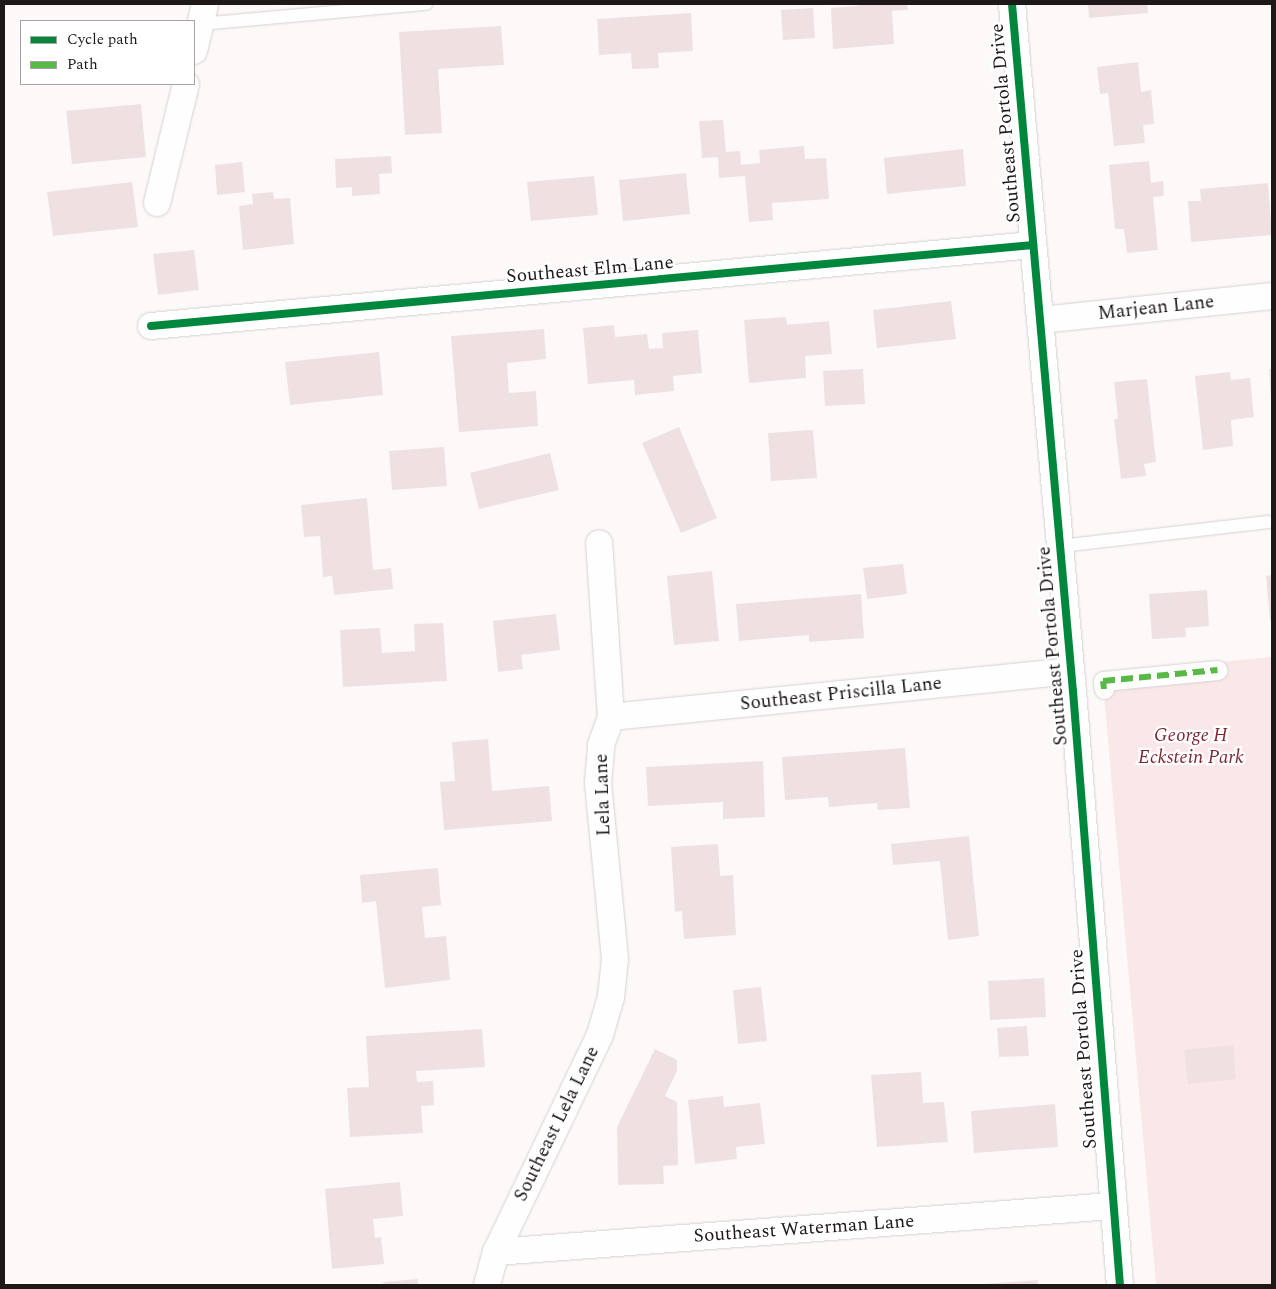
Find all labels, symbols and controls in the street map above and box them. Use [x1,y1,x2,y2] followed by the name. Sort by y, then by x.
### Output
[20,20,195,85] legend
[986,22,1026,224] street label: Southeast Portola Drive
[67,28,138,51] text: Cycle path
[67,53,98,76] text: Path
[505,251,675,289] street label: Southeast Elm Lane
[1097,291,1215,325] street label: Marjean Lane
[1033,545,1073,747] street label: Southeast Portola Drive
[739,672,943,716] street label: Southeast Priscilla Lane
[1138,725,1244,769] park label: George H Eckstein Park
[590,753,616,837] street label: Lela Lane
[1066,948,1102,1150] street label: Southeast Portola Drive
[510,1043,604,1205] street label: Southeast Lela Lane
[693,1210,915,1248] street label: Southeast Waterman Lane

